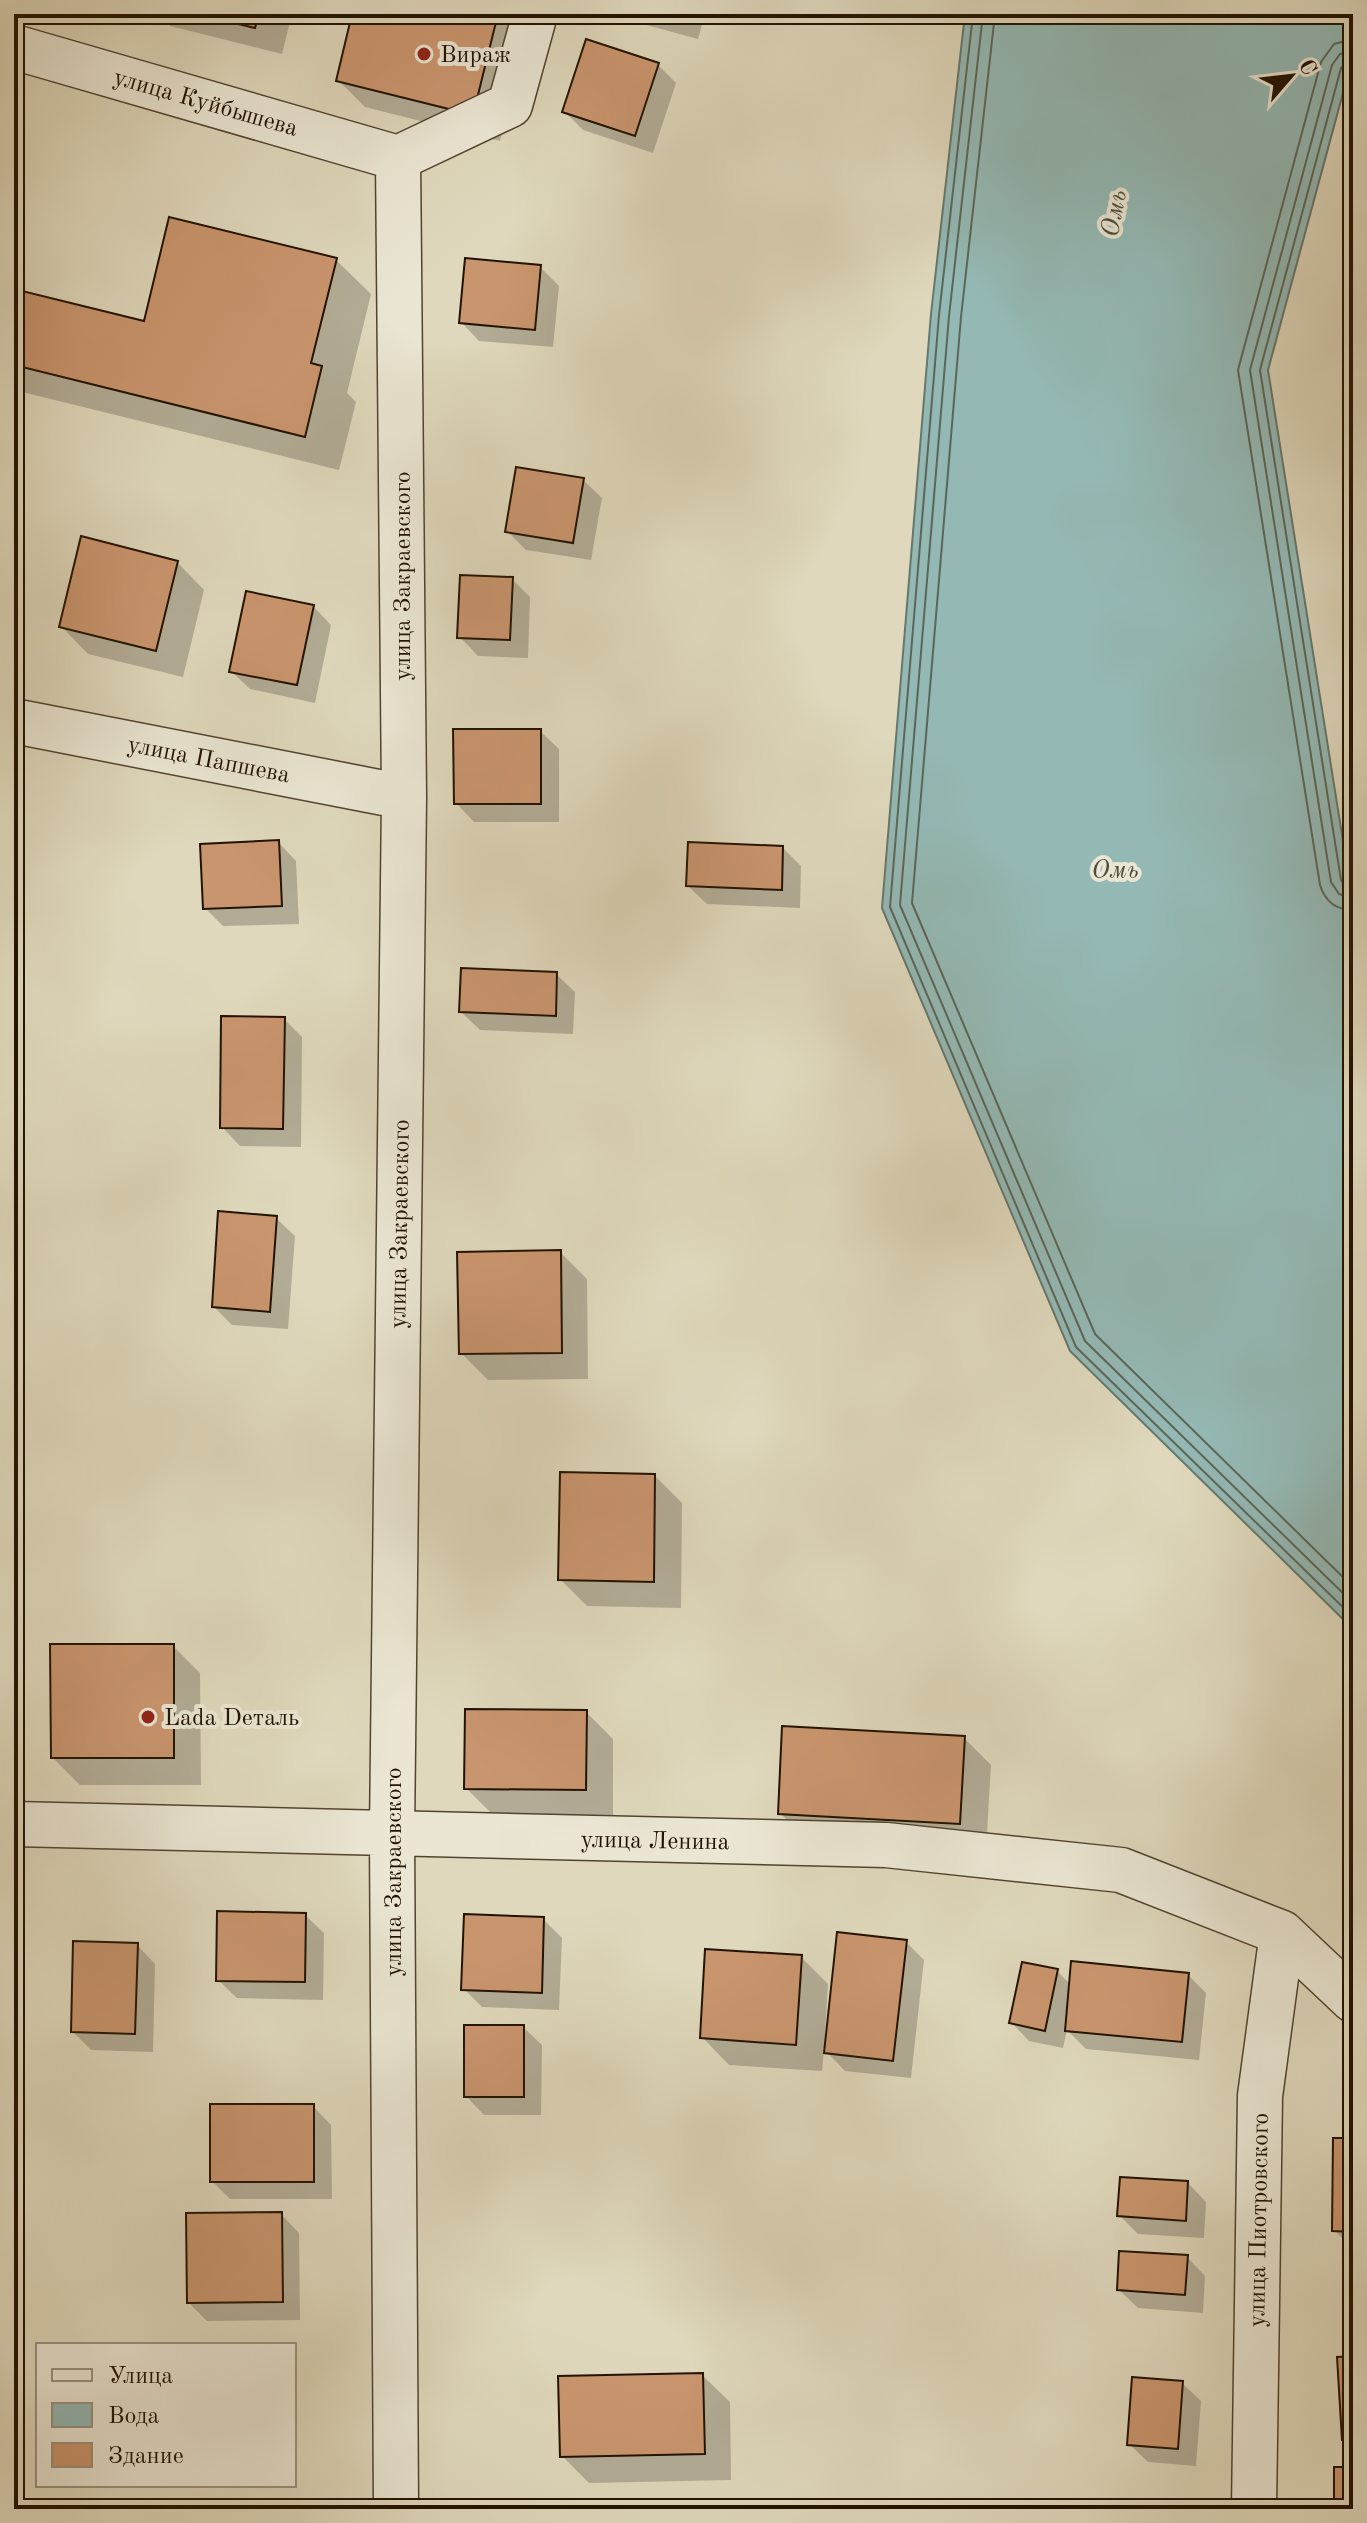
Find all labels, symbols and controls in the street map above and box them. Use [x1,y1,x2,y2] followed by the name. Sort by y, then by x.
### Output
[1251,36,1331,116] north arrow
[440,44,511,68] place label: Вираж
[415,45,433,63] marker: Вираж
[1294,56,1320,79] text: С
[111,66,300,142] street label: улица Куйбышева
[1098,187,1132,239] water label: Омь
[392,471,416,681] street label: улица Закраевского
[125,733,292,788] street label: улица Папшева
[1091,858,1139,884] water label: Омь
[387,1119,415,1329] street label: улица Закраевского
[164,1707,299,1731] place label: Lada Dеталь
[139,1708,157,1726] marker: Lada Dеталь
[383,1767,407,1977] street label: улица Закраевского
[580,1829,730,1855] street label: улица Ленина
[1246,2113,1274,2328] street label: улица Пиотровского
[36,2343,296,2487] legend
[108,2365,173,2389] text: Улица
[108,2405,160,2429] text: Вода
[108,2445,184,2469] text: Здание

